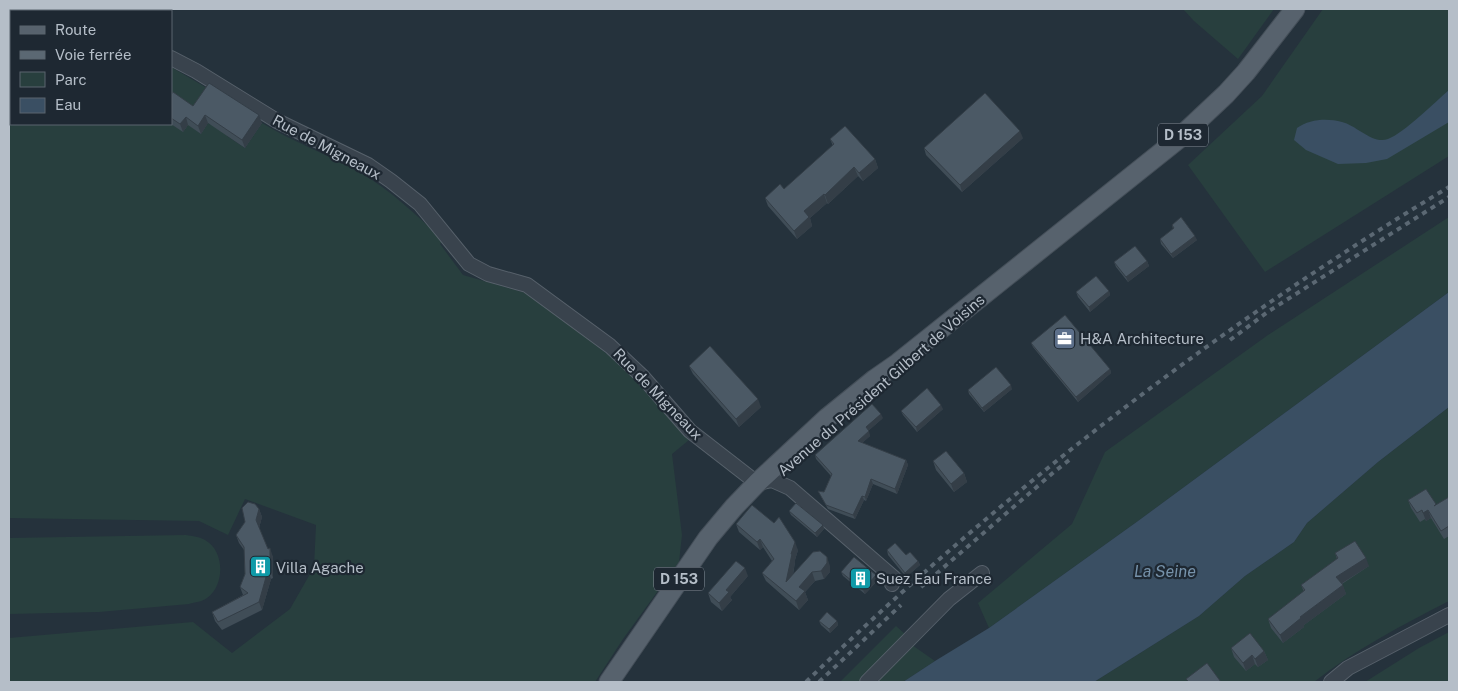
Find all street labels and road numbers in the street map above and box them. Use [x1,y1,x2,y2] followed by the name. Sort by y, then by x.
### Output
[270,111,384,183] street label: Rue de Migneaux
[1158,124,1208,146] road number: D 153
[774,291,988,479] street label: Avenue du Président Gilbert de Voisins
[610,345,706,443] street label: Rue de Migneaux
[654,568,704,590] road number: D 153

